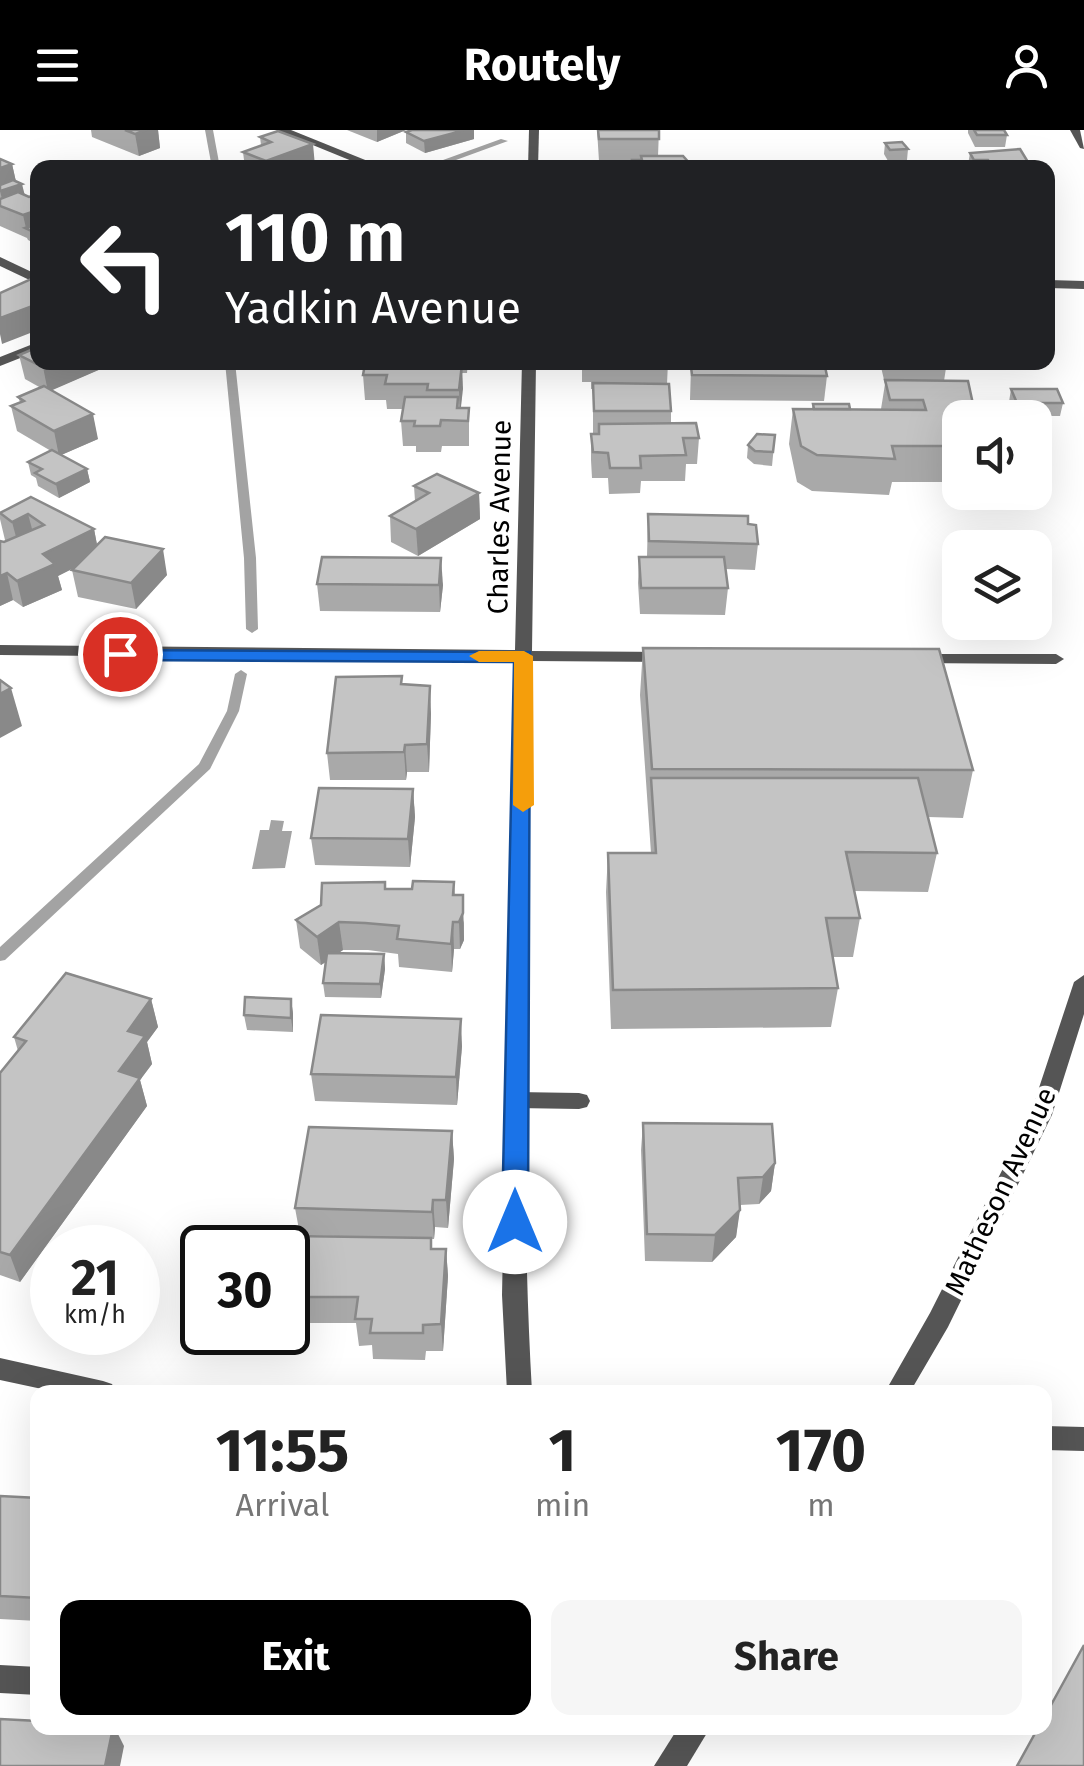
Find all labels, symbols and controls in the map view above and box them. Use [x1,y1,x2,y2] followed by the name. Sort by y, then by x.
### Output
[30,38,85,93] icon: menu
[464,38,620,92] text: Routely
[999,38,1054,93] icon: person
[225,196,405,280] text: 110 m
[60,200,190,330] icon: left
[225,281,521,335] text: Yadkin Avenue
[942,400,1052,640] map controls
[942,400,1052,510] button: sound
[481,419,518,615] street label: Charles Avenue
[942,530,1052,640] button: layers
[78,612,163,697] pin
[93,627,148,682] icon: arrive
[938,1082,1063,1300] street label: Matheson Avenue
[463,1170,567,1274] position arrow
[180,1225,310,1355] speed limit sign: 30
[71,1248,119,1308] text: 21
[64,1300,126,1330] text: km/h
[216,1415,349,1487] text: 11:55
[549,1415,576,1487] text: 1
[776,1415,866,1487] text: 170
[236,1486,329,1524] text: Arrival
[535,1486,590,1524] text: min
[807,1486,835,1524] text: m
[60,1600,531,1715] button: Exit
[551,1600,1022,1715] button: Share

